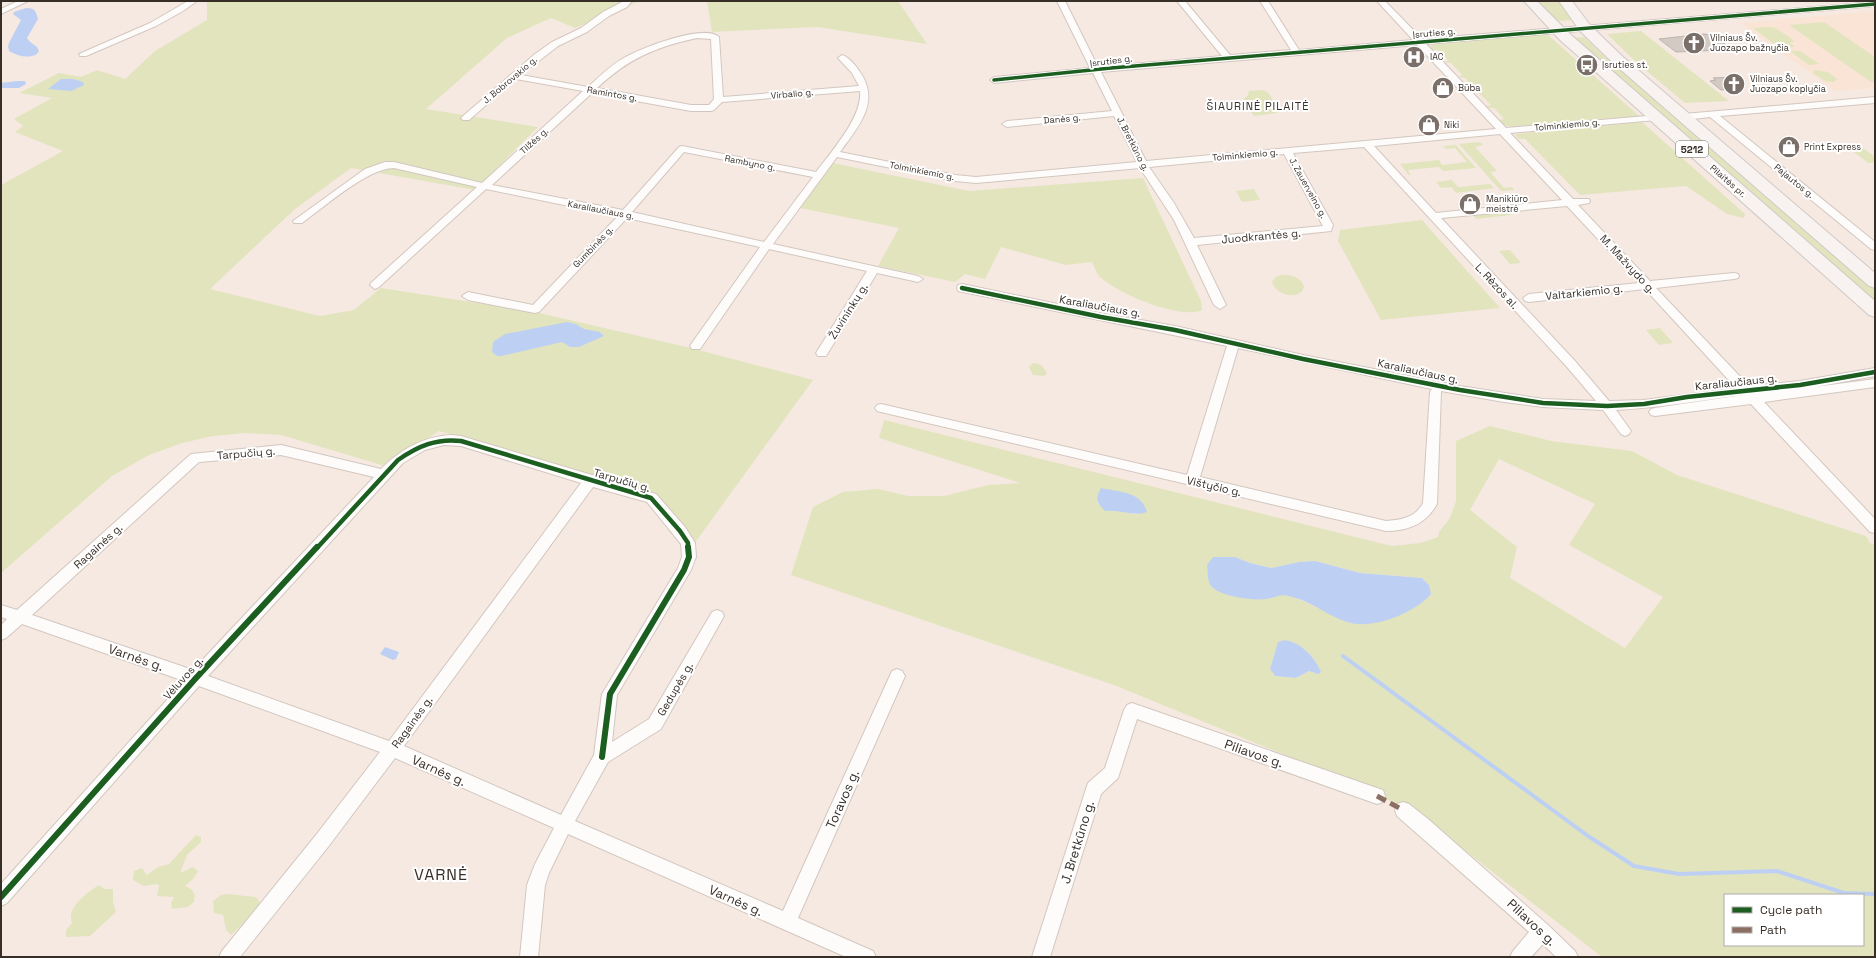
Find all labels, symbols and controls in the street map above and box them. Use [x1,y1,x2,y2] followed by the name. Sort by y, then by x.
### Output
[1412,25,1456,41] street label: Įsruties g.
[1681,30,1707,56] church icon: Vilniaus Šv. Juozapo bažnyčia
[1710,32,1789,54] place label: Vilniaus Šv. Juozapo bažnyčia
[1401,44,1427,70] hospital icon: IAC
[1430,51,1444,63] place label: IAC
[1089,52,1133,70] street label: Įsruties g.
[1574,52,1600,78] bus stop icon: Įsruties st.
[480,54,540,106] street label: J. Bobrovskio g.
[1602,59,1648,71] place label: Įsruties st.
[1721,71,1747,97] church icon: Vilniaus Šv. Juozapo koplyčia
[1750,73,1826,95] place label: Vilniaus Šv. Juozapo koplyčia
[1430,75,1456,101] shop icon: Būba
[1458,82,1480,94] place label: Būba
[586,84,638,104] street label: Ramintos g.
[770,86,814,102] street label: Virbalio g.
[1206,99,1310,113] district label: ŠIAURINĖ PILAITĖ
[1043,111,1081,127] street label: Danės g.
[1416,112,1442,138] shop icon: Niki
[1114,115,1152,173] street label: J. Bretkūno g.
[1534,116,1600,134] street label: Tolminkiemio g.
[1444,119,1459,131] place label: Niki
[517,125,551,157] street label: Tilžės g.
[1776,134,1802,160] shop icon: Print Express
[1676,141,1708,157] road number: 5212
[1804,141,1861,153] place label: Print Express
[1212,146,1278,164] street label: Tolminkiemio g.
[724,152,776,174] street label: Rambyno g.
[1286,156,1330,220] street label: J. Zauerveino g.
[889,159,955,183] street label: Tolminkiemio g.
[1772,161,1816,201] street label: Pajautos g.
[1707,162,1749,200] street label: Pilaitės pr.
[1457,191,1483,217] shop icon: Manikiūro meistrė
[1486,193,1528,215] place label: Manikiūro meistrė
[567,198,635,222] street label: Karaliaučiaus g.
[570,224,616,270] street label: Gumbinės g.
[1221,226,1301,246] street label: Juodkrantės g.
[1597,232,1659,297] street label: M. Mažvydo g.
[1472,260,1522,312] street label: L. Rėzos al.
[825,280,871,341] street label: Žuvininkų g.
[1545,281,1624,303] street label: Valtarkiemio g.
[1058,292,1142,320] street label: Karaliaučiaus g.
[1376,356,1460,386] street label: Karaliaučiaus g.
[1694,371,1778,393] street label: Karaliaučiaus g.
[216,443,276,463] street label: Tarpučių g.
[592,465,652,495] street label: Tarpučių g.
[1185,473,1243,499] street label: Vištyčio g.
[71,520,125,572] street label: Ragainės g.
[106,640,166,675] street label: Varnės g.
[160,653,206,702] street label: Vėluvos g.
[654,659,696,718] street label: Gedupės g.
[388,693,436,751] street label: Ragainės g.
[1222,735,1285,771] street label: Piliavos g.
[409,751,468,790] street label: Varnės g.
[822,767,863,831] street label: Toravos g.
[1057,799,1098,886] street label: J. Bretkūno g.
[414,864,468,885] district label: VARNĖ
[706,881,765,920] street label: Varnės g.
[1724,894,1864,946] legend
[1504,895,1560,949] street label: Piliavos g.
[1760,902,1822,918] text: Cycle path
[1760,922,1786,938] text: Path

